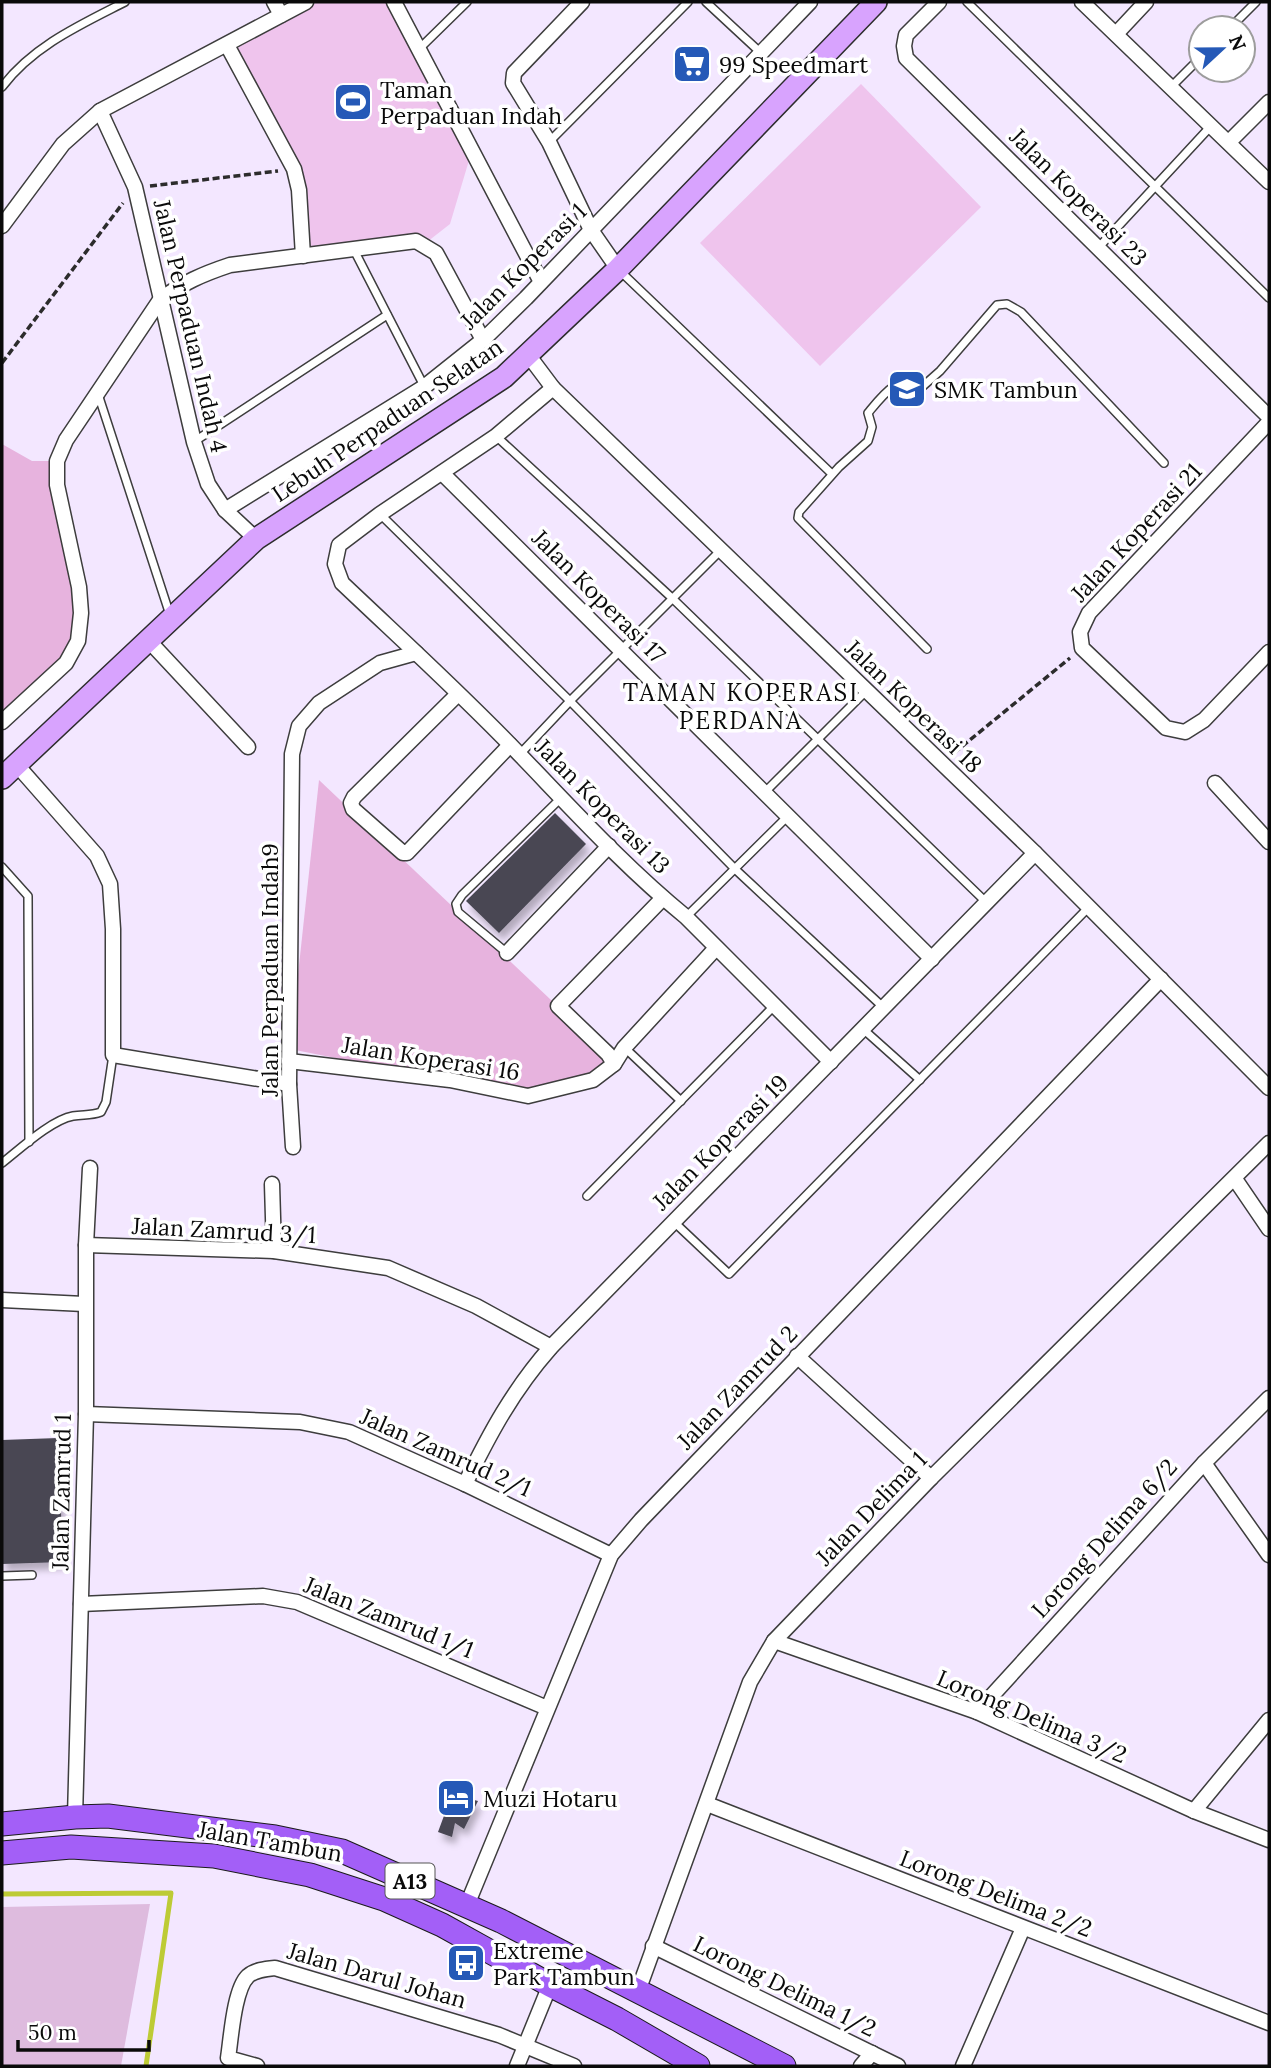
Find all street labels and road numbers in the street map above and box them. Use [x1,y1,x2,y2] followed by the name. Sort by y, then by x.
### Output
[1003,121,1154,272] street label: Jalan Koperasi 23
[148,196,234,455] street label: Jalan Perpaduan Indah 4
[453,197,592,336] street label: Jalan Koperasi 1
[266,332,508,508] street label: Lebuh Perpaduan Selatan
[1064,457,1208,608] street label: Jalan Koperasi 21
[525,522,672,669] street label: Jalan Koperasi 17
[839,633,989,779] street label: Jalan Koperasi 18
[529,732,677,880] street label: Jalan Koperasi 13
[255,843,284,1098] street label: Jalan Perpaduan Indah9
[339,1029,522,1086] street label: Jalan Koperasi 16
[645,1068,794,1217] street label: Jalan Koperasi 19
[130,1211,317,1250] street label: Jalan Zamrud 3/1
[670,1319,803,1456] street label: Jalan Zamrud 2
[355,1401,536,1504] street label: Jalan Zamrud 2/1
[45,1413,77,1572] street label: Jalan Zamrud 1
[809,1445,933,1572] street label: Jalan Delima 1
[1025,1452,1184,1624] street label: Lorong Delima 6/2
[299,1569,478,1665] street label: Jalan Zamrud 1/1
[932,1663,1131,1770] street label: Lorong Delima 3/2
[195,1814,344,1868] street label: Jalan Tambun
[895,1843,1096,1944] street label: Lorong Delima 2/2
[386,1864,434,1898] road number: A13
[688,1929,881,2044] street label: Lorong Delima 1/2
[283,1935,470,2014] street label: Jalan Darul Johan

